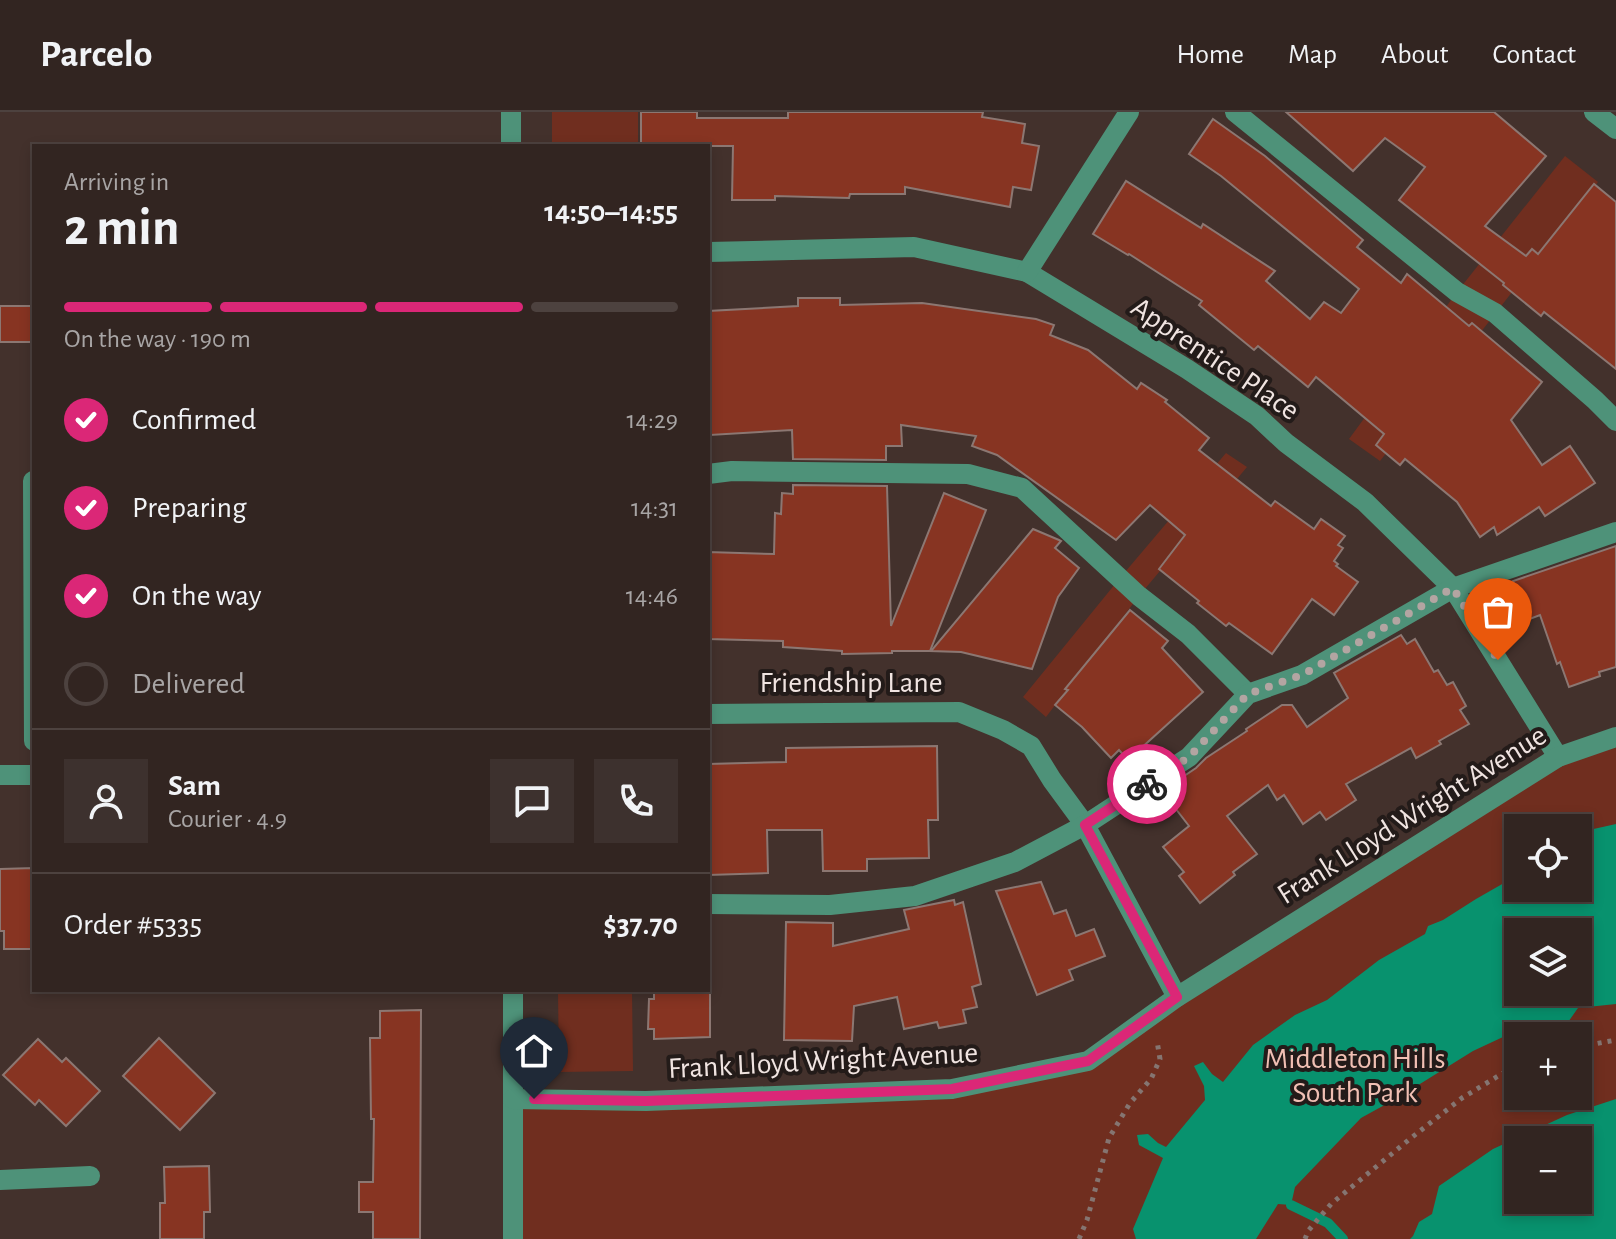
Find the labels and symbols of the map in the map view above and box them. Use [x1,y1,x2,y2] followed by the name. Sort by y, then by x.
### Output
[1126,292,1304,426] street label: Apprentice Place
[1464,578,1532,660] pin
[759,668,943,698] street label: Friendship Lane
[1272,720,1552,910] street label: Frank Lloyd Wright Avenue
[1107,744,1187,824] courier
[500,1017,568,1099] pin
[667,1038,979,1084] street label: Frank Lloyd Wright Avenue
[1265,1044,1445,1108] park label: Middleton Hills South Park

